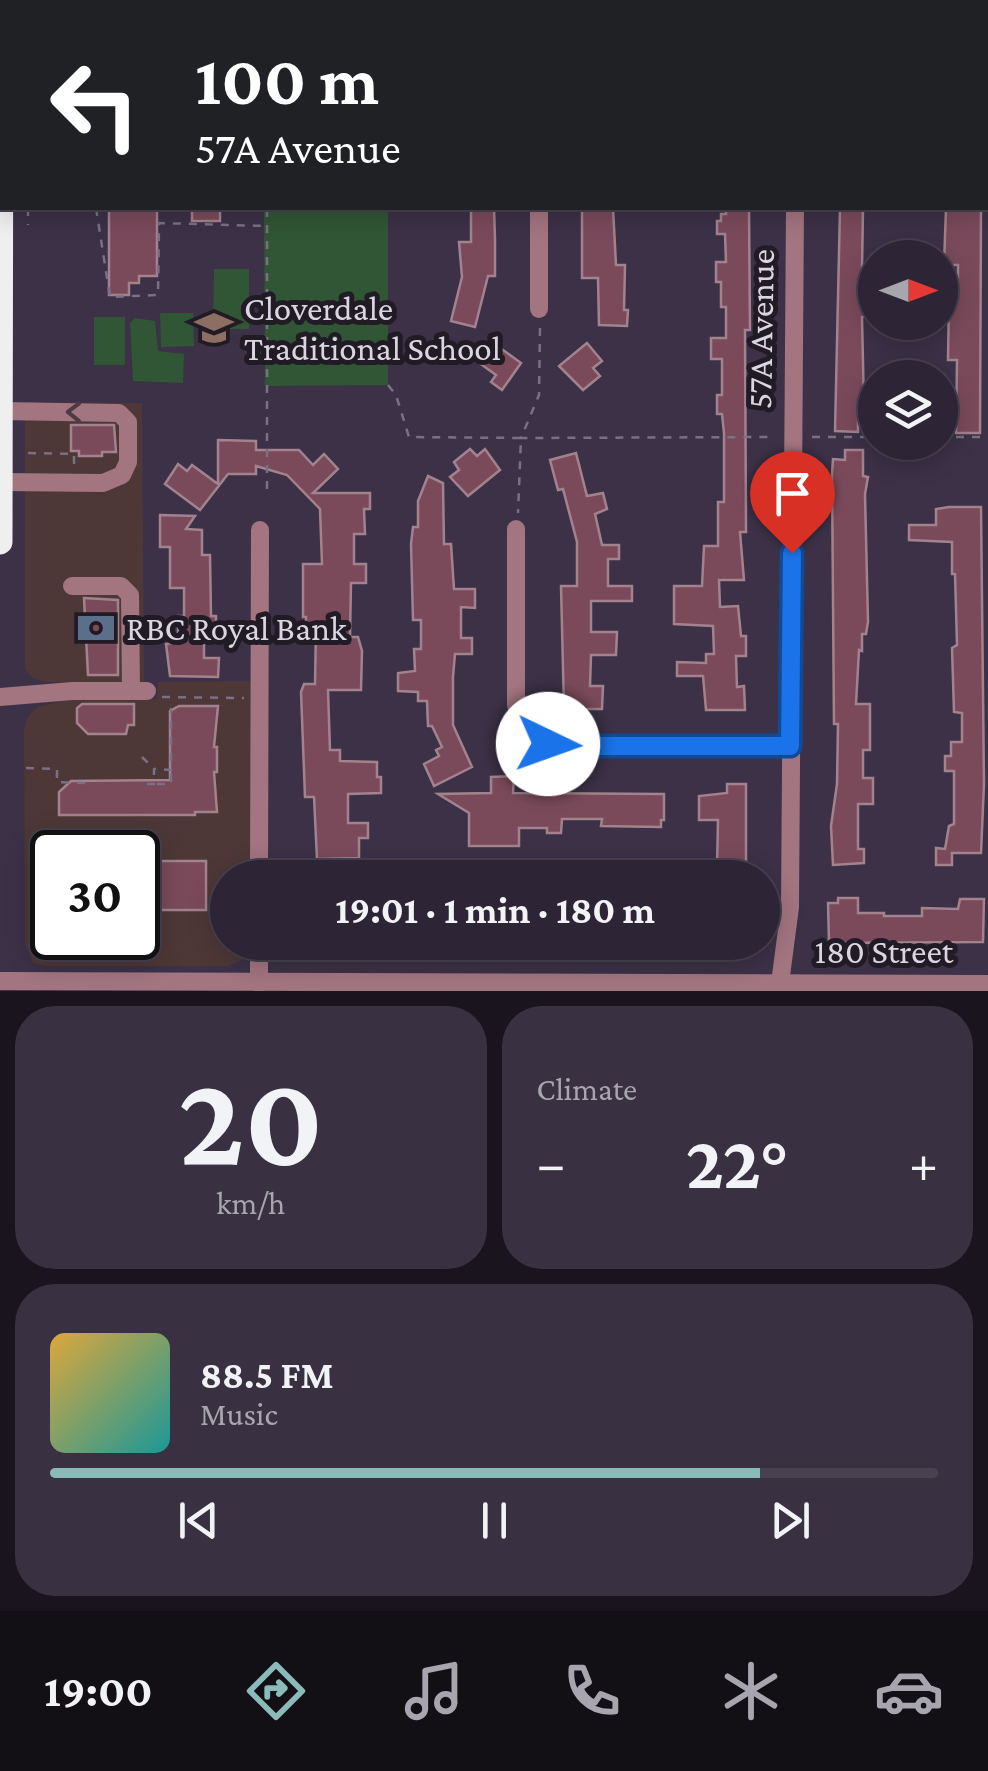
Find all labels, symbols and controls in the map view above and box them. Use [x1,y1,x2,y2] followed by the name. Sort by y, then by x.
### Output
[30,40,160,170] icon: left
[195,41,379,119] text: 100 m
[195,123,401,173] text: 57A Avenue
[858,240,958,340] north arrow
[858,240,958,460] map controls
[740,249,782,409] street label: 57A Avenue
[244,289,501,368] place label: Cloverdale Traditional School
[193,307,235,349] school or university icon: Cloverdale Traditional School
[858,360,958,460] button: layers
[66,401,82,423] one-way arrow
[750,451,835,554] pin
[765,466,820,521] icon: arrive
[75,607,117,649] bank icon: RBC Royal Bank
[126,609,347,648] place label: RBC Royal Bank
[496,692,600,796] position arrow
[30,830,160,960] speed limit sign: 30
[335,889,655,931] text: 19:01 · 1 min · 180 m
[815,932,954,971] street label: 180 Street
[178,1047,323,1192] text: 20
[537,1071,637,1107] text: Climate
[686,1121,789,1204] text: 22°
[537,1133,566,1194] text: −
[909,1133,938,1194] text: +
[216,1185,285,1221] text: km/h
[200,1354,334,1396] text: 88.5 FM
[200,1396,278,1432] text: Music
[171,1493,226,1548] icon: previous
[467,1493,522,1548] icon: pause
[763,1493,818,1548] icon: next
[241,1656,311,1726] icon: directions
[399,1656,469,1726] icon: music
[557,1656,627,1726] icon: phone
[716,1656,786,1726] icon: climate
[874,1656,944,1726] icon: car
[44,1666,153,1716] text: 19:00

